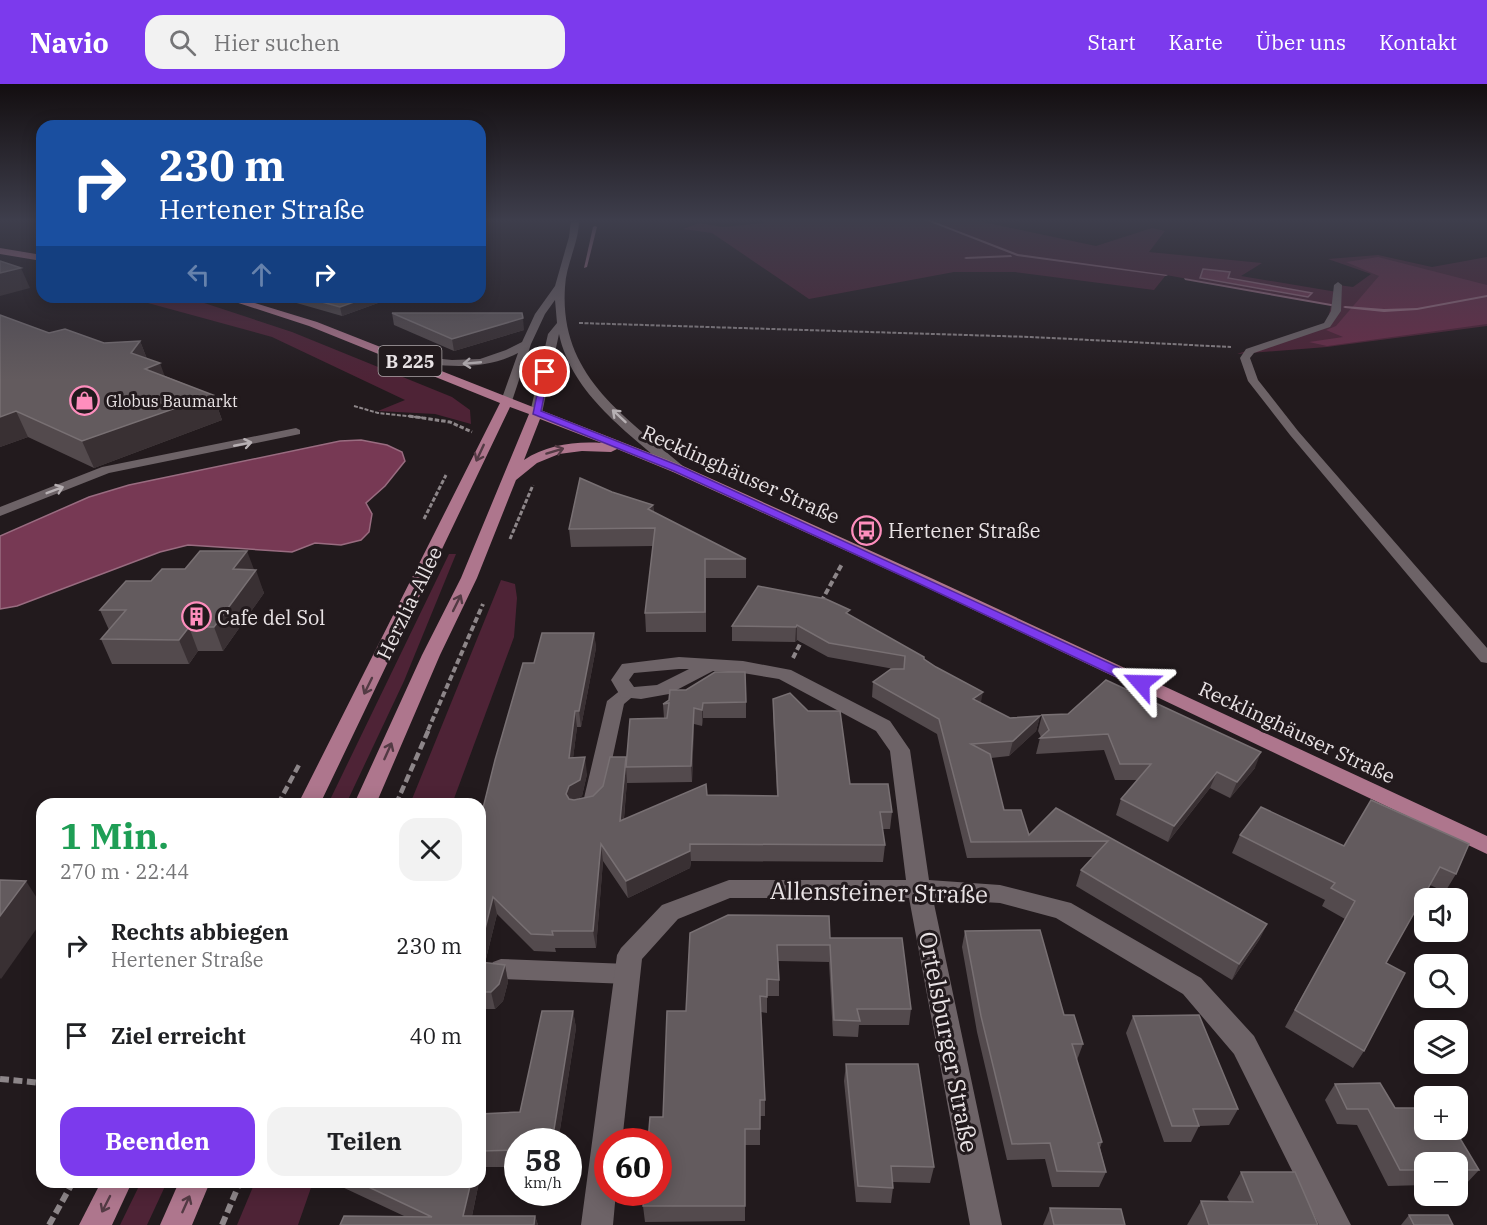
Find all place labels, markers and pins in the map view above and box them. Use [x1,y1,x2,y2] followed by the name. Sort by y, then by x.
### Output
[519,346,570,397] pin
[69,385,101,417] shop icon: Globus Baumarkt
[106,391,238,411] place label: Globus Baumarkt
[851,514,883,546] bus stop icon: Hertener Straße
[888,517,1040,544] place label: Hertener Straße
[180,601,212,633] building icon: Cafe del Sol
[217,604,325,631] place label: Cafe del Sol

